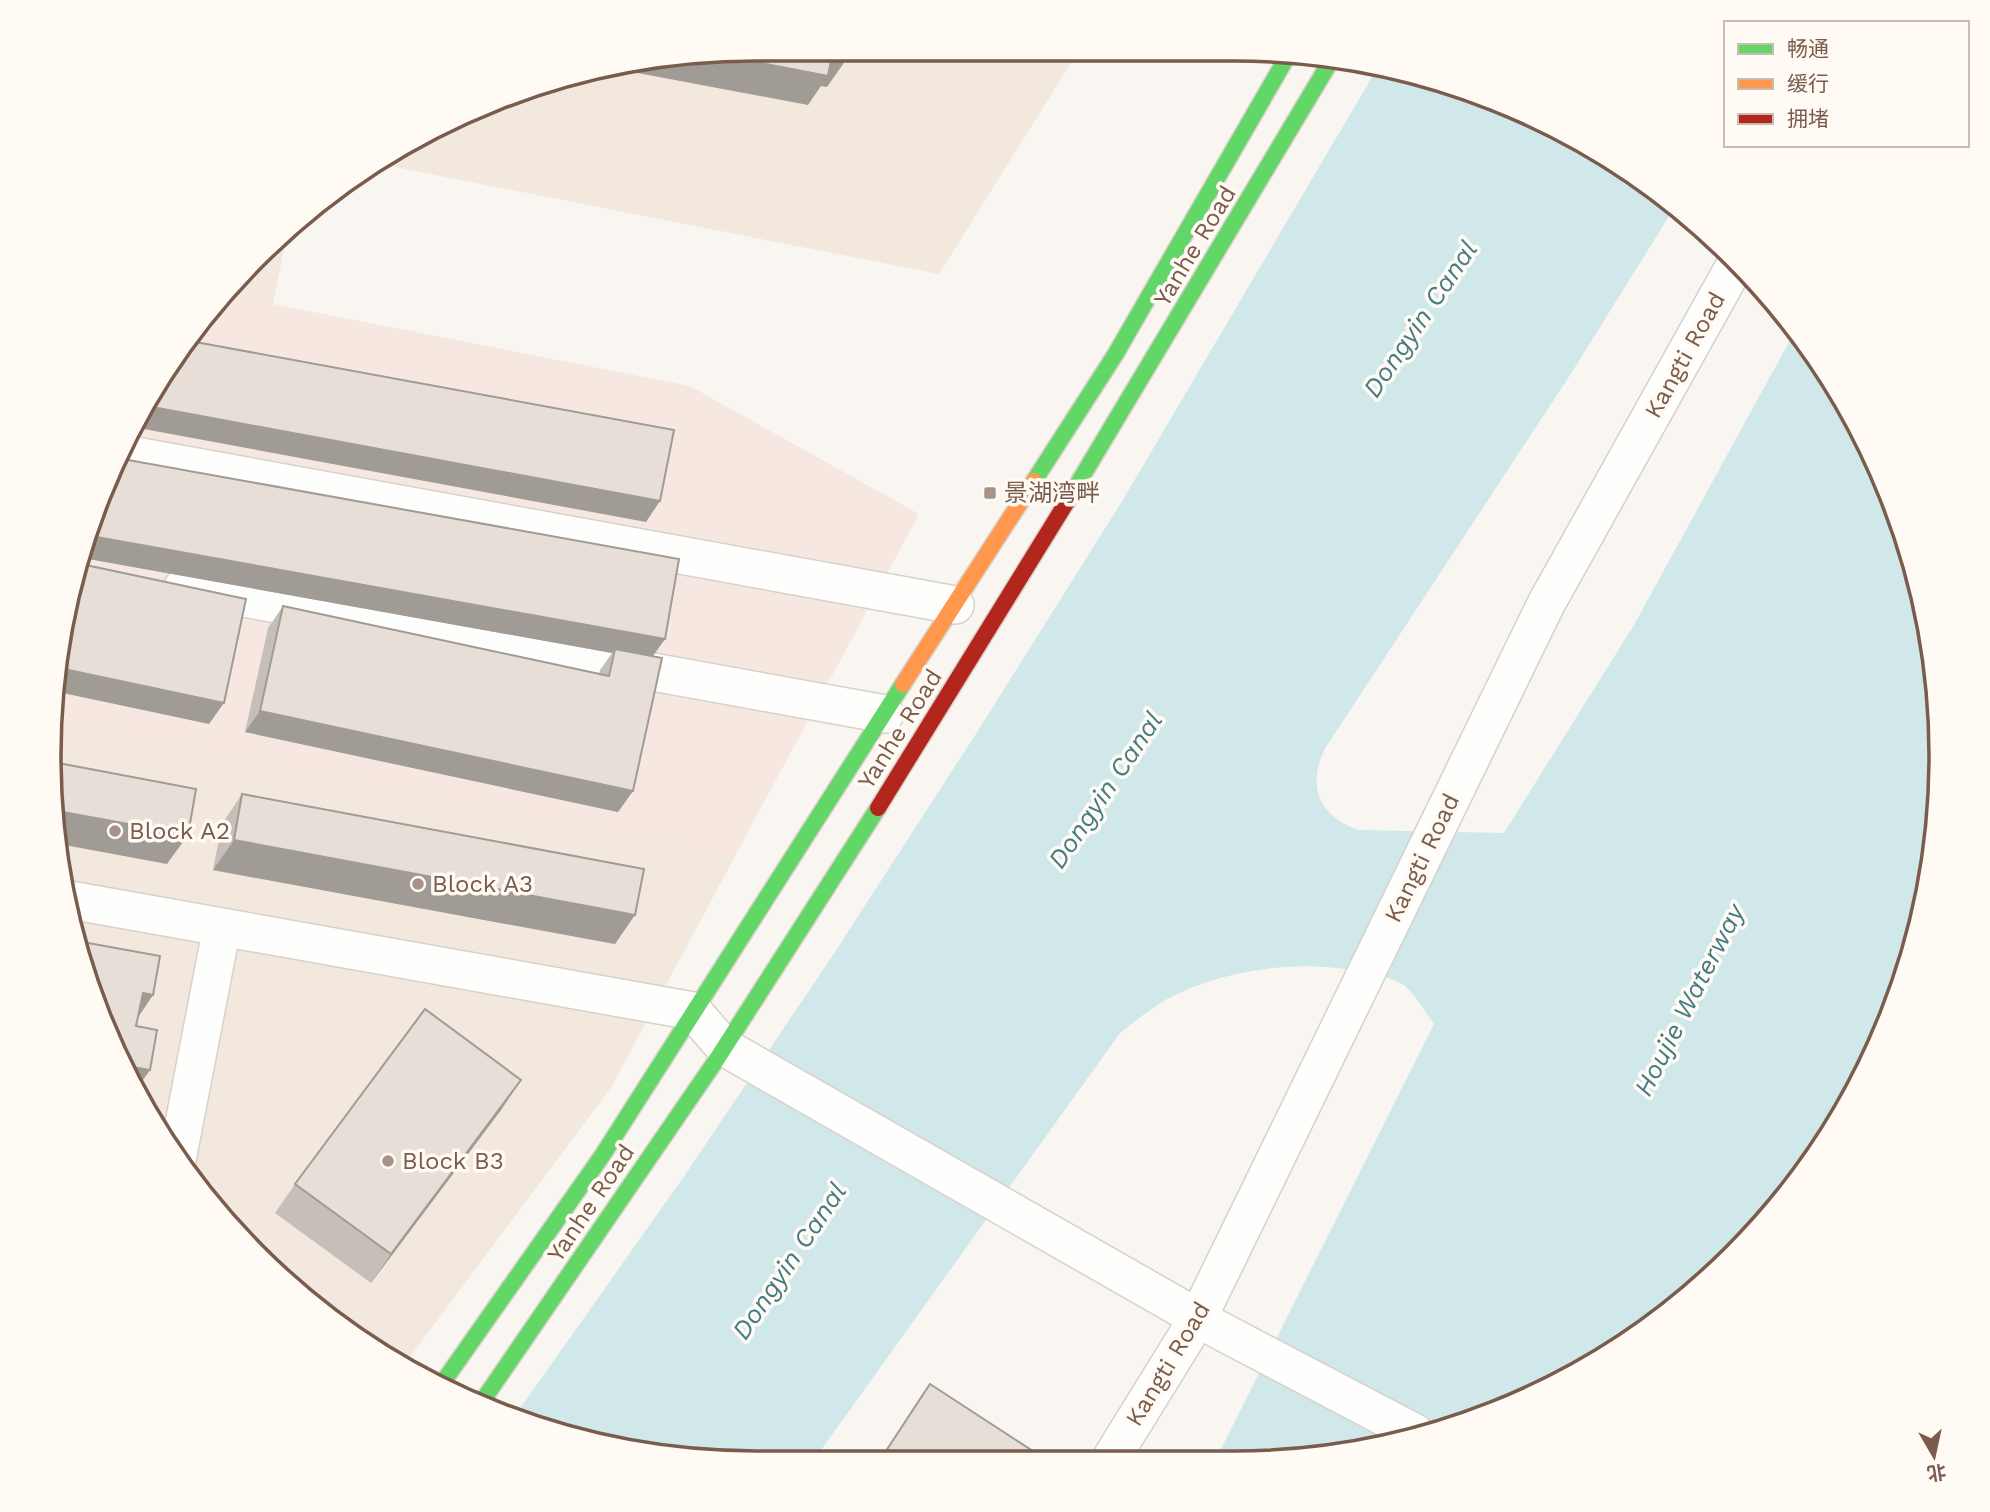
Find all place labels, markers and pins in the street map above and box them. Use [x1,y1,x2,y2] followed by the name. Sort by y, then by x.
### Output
[1004,479,1100,507] place label: 景湖湾畔
[982,485,998,501] marker: 景湖湾畔
[129,817,230,845] place label: Block A2
[107,823,123,839] marker: Block A2
[432,870,533,898] place label: Block A3
[410,876,426,892] marker: Block A3
[402,1147,504,1175] place label: Block B3
[380,1153,396,1169] marker: Block B3

